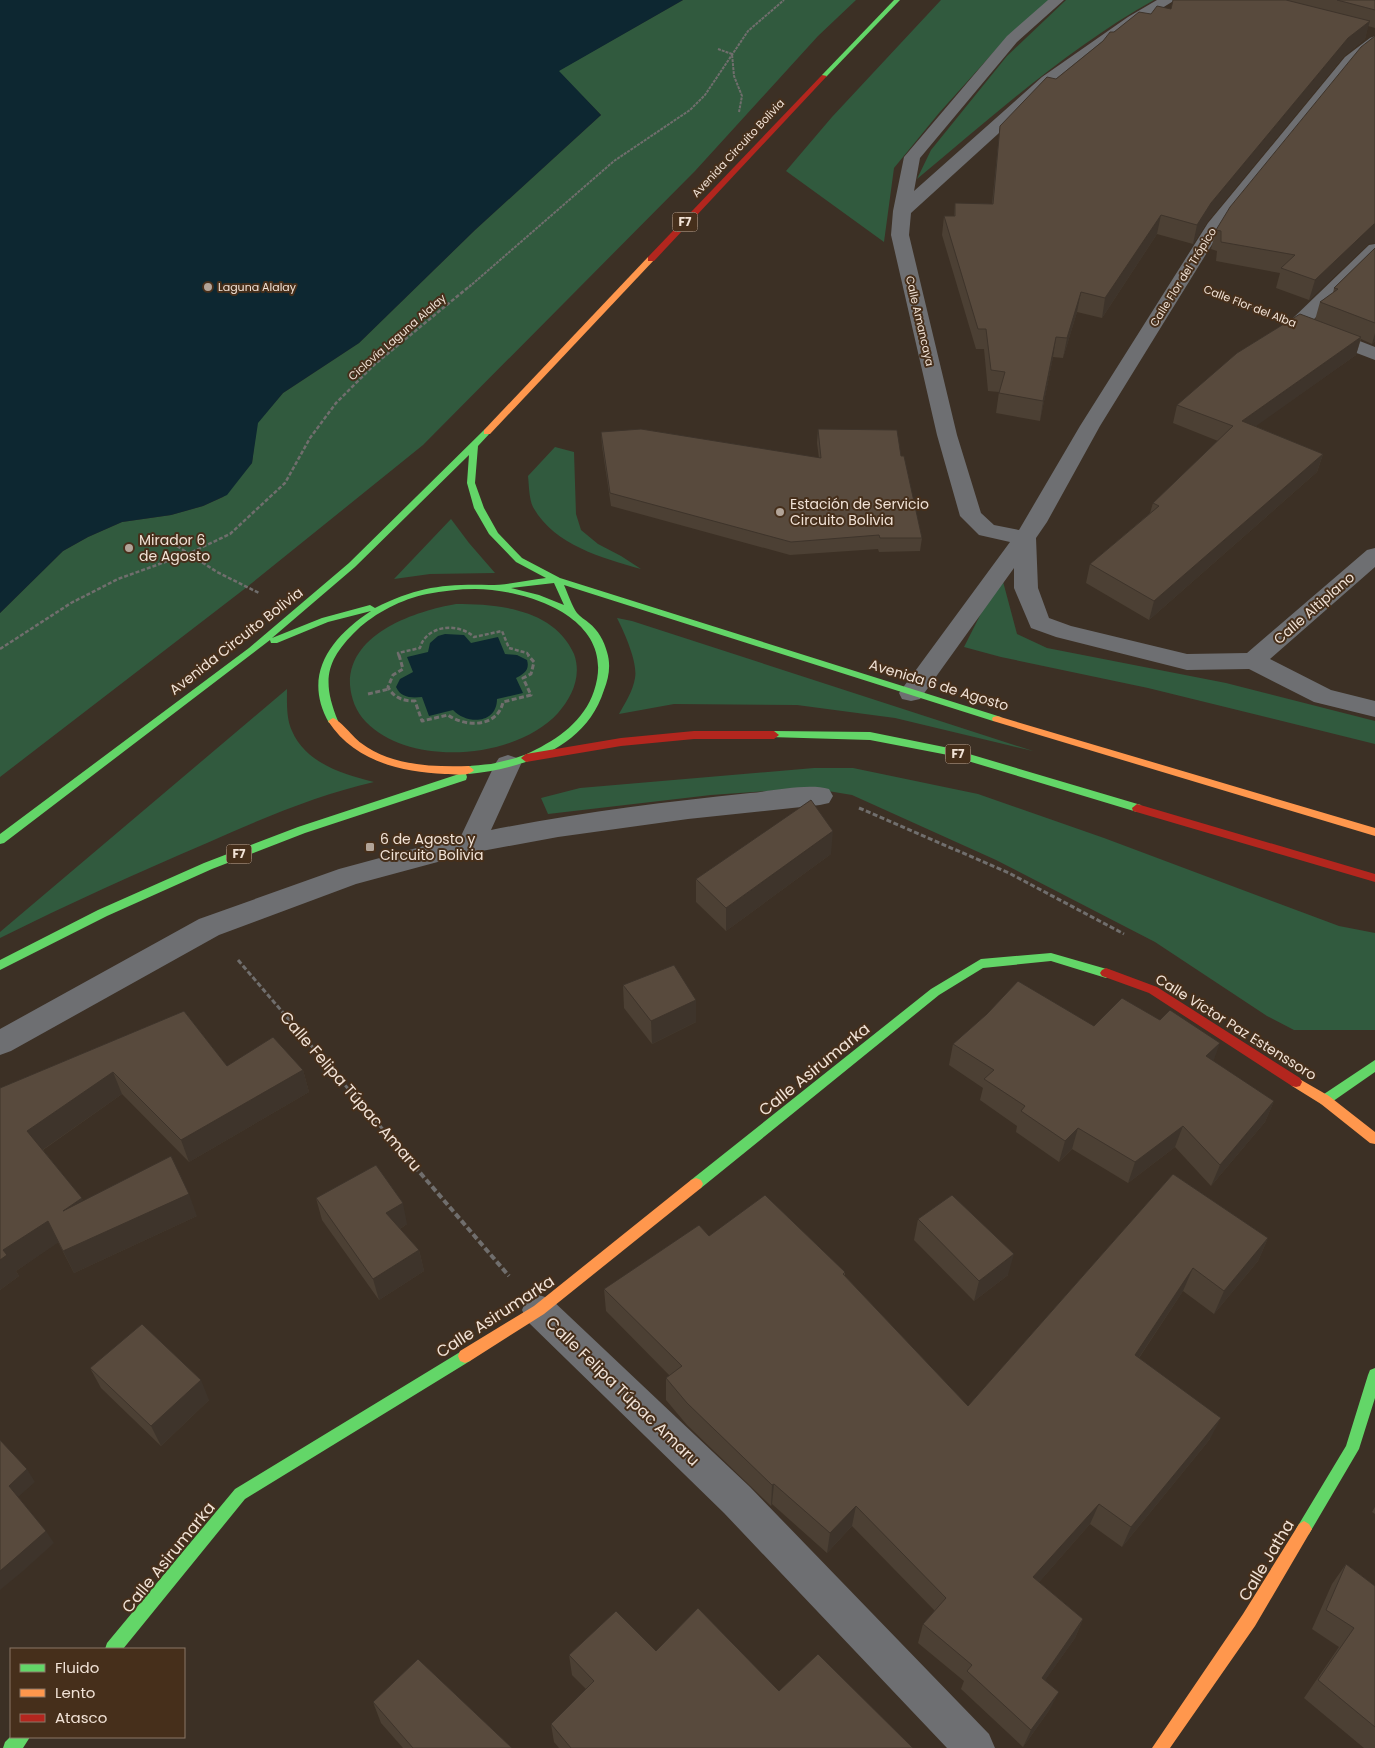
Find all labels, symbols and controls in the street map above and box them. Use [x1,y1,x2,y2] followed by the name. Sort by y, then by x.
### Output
[688,95,788,201] street label: Avenida Circuito Bolivia
[672,212,698,232] road number: F7
[1146,224,1220,330] street label: Calle Flor del Trópico
[902,274,938,368] street label: Calle Amancaya
[218,279,297,295] place label: Laguna Alalay
[202,281,214,293] marker: Laguna Alalay
[1201,281,1299,331] street label: Calle Flor del Alba
[345,289,450,384] street label: Ciclovía Laguna Alalay
[790,494,929,530] place label: Estación de Servicio Circuito Bolivia
[774,506,786,518] marker: Estación de Servicio Circuito Bolivia
[139,530,210,566] place label: Mirador 6 de Agosto
[123,542,135,554] marker: Mirador 6 de Agosto
[1269,567,1359,649] street label: Calle Altiplano
[165,583,307,699] street label: Avenida Circuito Bolivia
[867,654,1011,716] street label: Avenida 6 de Agosto
[946,744,970,764] road number: F7
[380,829,483,865] place label: 6 de Agosto y Circuito Bolivia
[364,841,376,853] marker: 6 de Agosto y Circuito Bolivia
[226,844,252,864] road number: F7
[1152,969,1320,1085] street label: Calle Víctor Paz Estenssoro
[274,1006,427,1177] street label: Calle Felipa Túpac Amaru
[754,1017,875,1121] street label: Calle Asirumarka
[432,1270,559,1363] street label: Calle Asirumarka
[541,1312,705,1471] street label: Calle Felipa Túpac Amaru
[116,1497,220,1618] street label: Calle Asirumarka
[1233,1515,1300,1605] street label: Calle Jatha
[10,1648,185,1738] legend
[55,1657,99,1678] text: Fluido
[55,1682,95,1703] text: Lento
[55,1707,107,1728] text: Atasco

